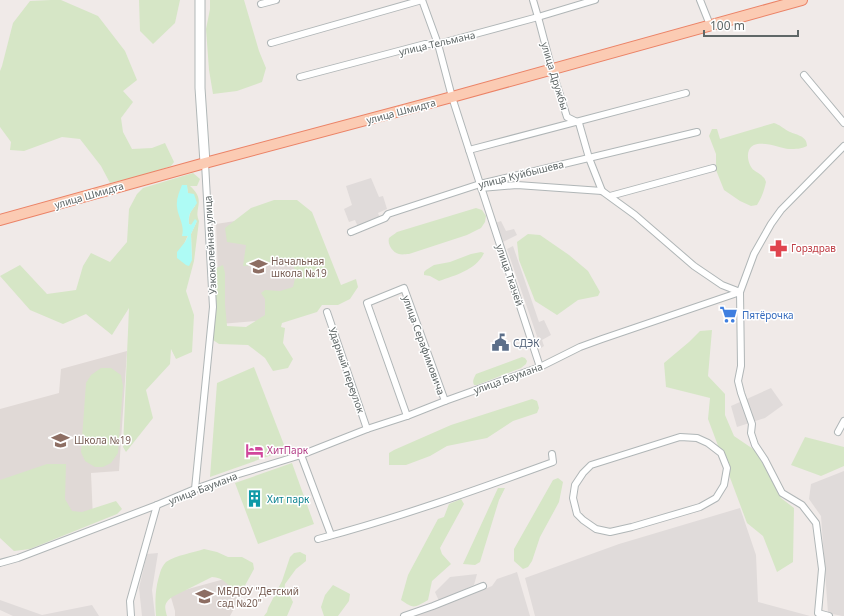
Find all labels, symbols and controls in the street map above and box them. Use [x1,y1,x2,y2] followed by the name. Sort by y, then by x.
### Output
[704,12,798,38] scale bar
[710,17,745,34] text: 100 m
[397,27,477,59] street label: улица Тельмана
[538,40,572,112] street label: улица Дружбы
[365,95,437,127] street label: улица Шмидта
[477,157,565,191] street label: улица Куйбышева
[53,178,125,212] street label: улица Шмидта
[200,195,220,295] street label: Узкоколейная улица
[768,238,788,258] pharmacy icon: Горздрав
[791,241,836,255] place label: Горздрав
[493,242,527,308] street label: улица Ткачей
[271,254,327,280] place label: Начальная школа №19
[248,257,268,277] school or university icon: Начальная школа №19
[399,293,449,397] street label: улица Серафимовича
[719,305,739,325] supermarket icon: Пятёрочка
[742,308,794,322] place label: Пятёрочка
[326,325,368,415] street label: Ударный переулок
[490,333,510,353] public building icon: СДЭК
[513,336,540,350] place label: СДЭК
[471,359,545,397] street label: улица Баумана
[51,430,71,450] school or university icon: Школа №19
[74,433,131,447] place label: Школа №19
[244,440,264,460] hotel icon: ХитПарк
[267,443,309,457] place label: ХитПарк
[167,468,239,508] street label: улица Баумана
[244,489,264,509] building icon: Хит парк
[267,492,310,506] place label: Хит парк
[217,584,299,610] place label: МБДОУ "Детский сад №20"
[194,587,214,607] school or university icon: МБДОУ "Детский сад №20"

